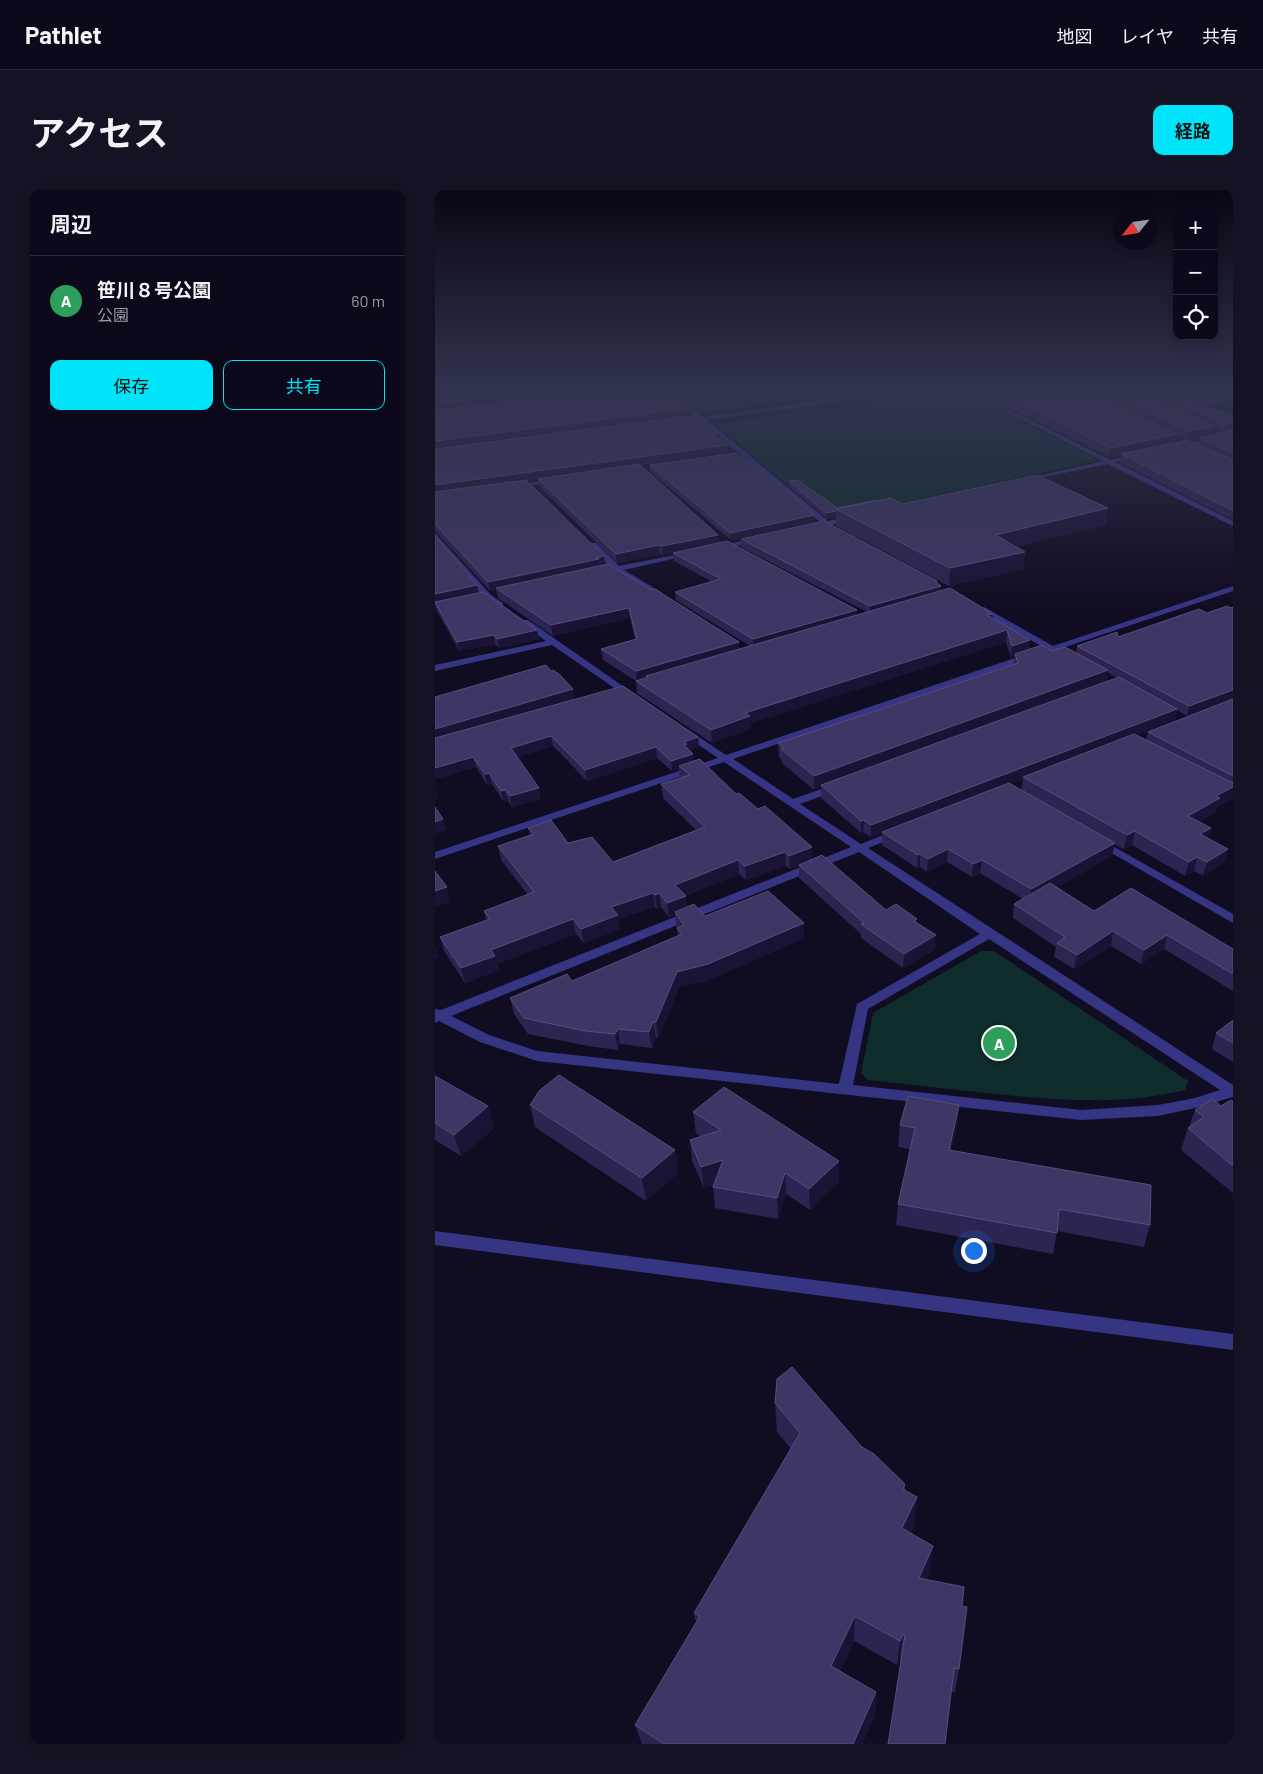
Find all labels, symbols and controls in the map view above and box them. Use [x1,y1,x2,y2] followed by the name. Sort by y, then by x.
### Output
[25,20,102,49] text: Pathlet
[1057,25,1093,47] text: 地図
[1121,25,1174,47] text: レイヤ
[1202,25,1238,47] text: 共有
[1153,105,1233,155] button: 経路
[30,111,168,153] text: アクセス
[1113,205,1158,250] north arrow
[1173,205,1218,340] map controls
[1173,205,1218,250] button: +
[50,211,92,236] text: 周辺
[1173,250,1218,295] button: −
[97,278,211,301] text: 笹川８号公園
[61,291,71,310] text: A
[351,291,385,310] text: 60 m
[1173,295,1218,340] button: locate
[97,305,129,324] text: 公園
[50,360,213,410] button: 保存
[223,360,385,410] button: 共有
[983,1024,1015,1062] pin: A
[961,1238,987,1264] your location

